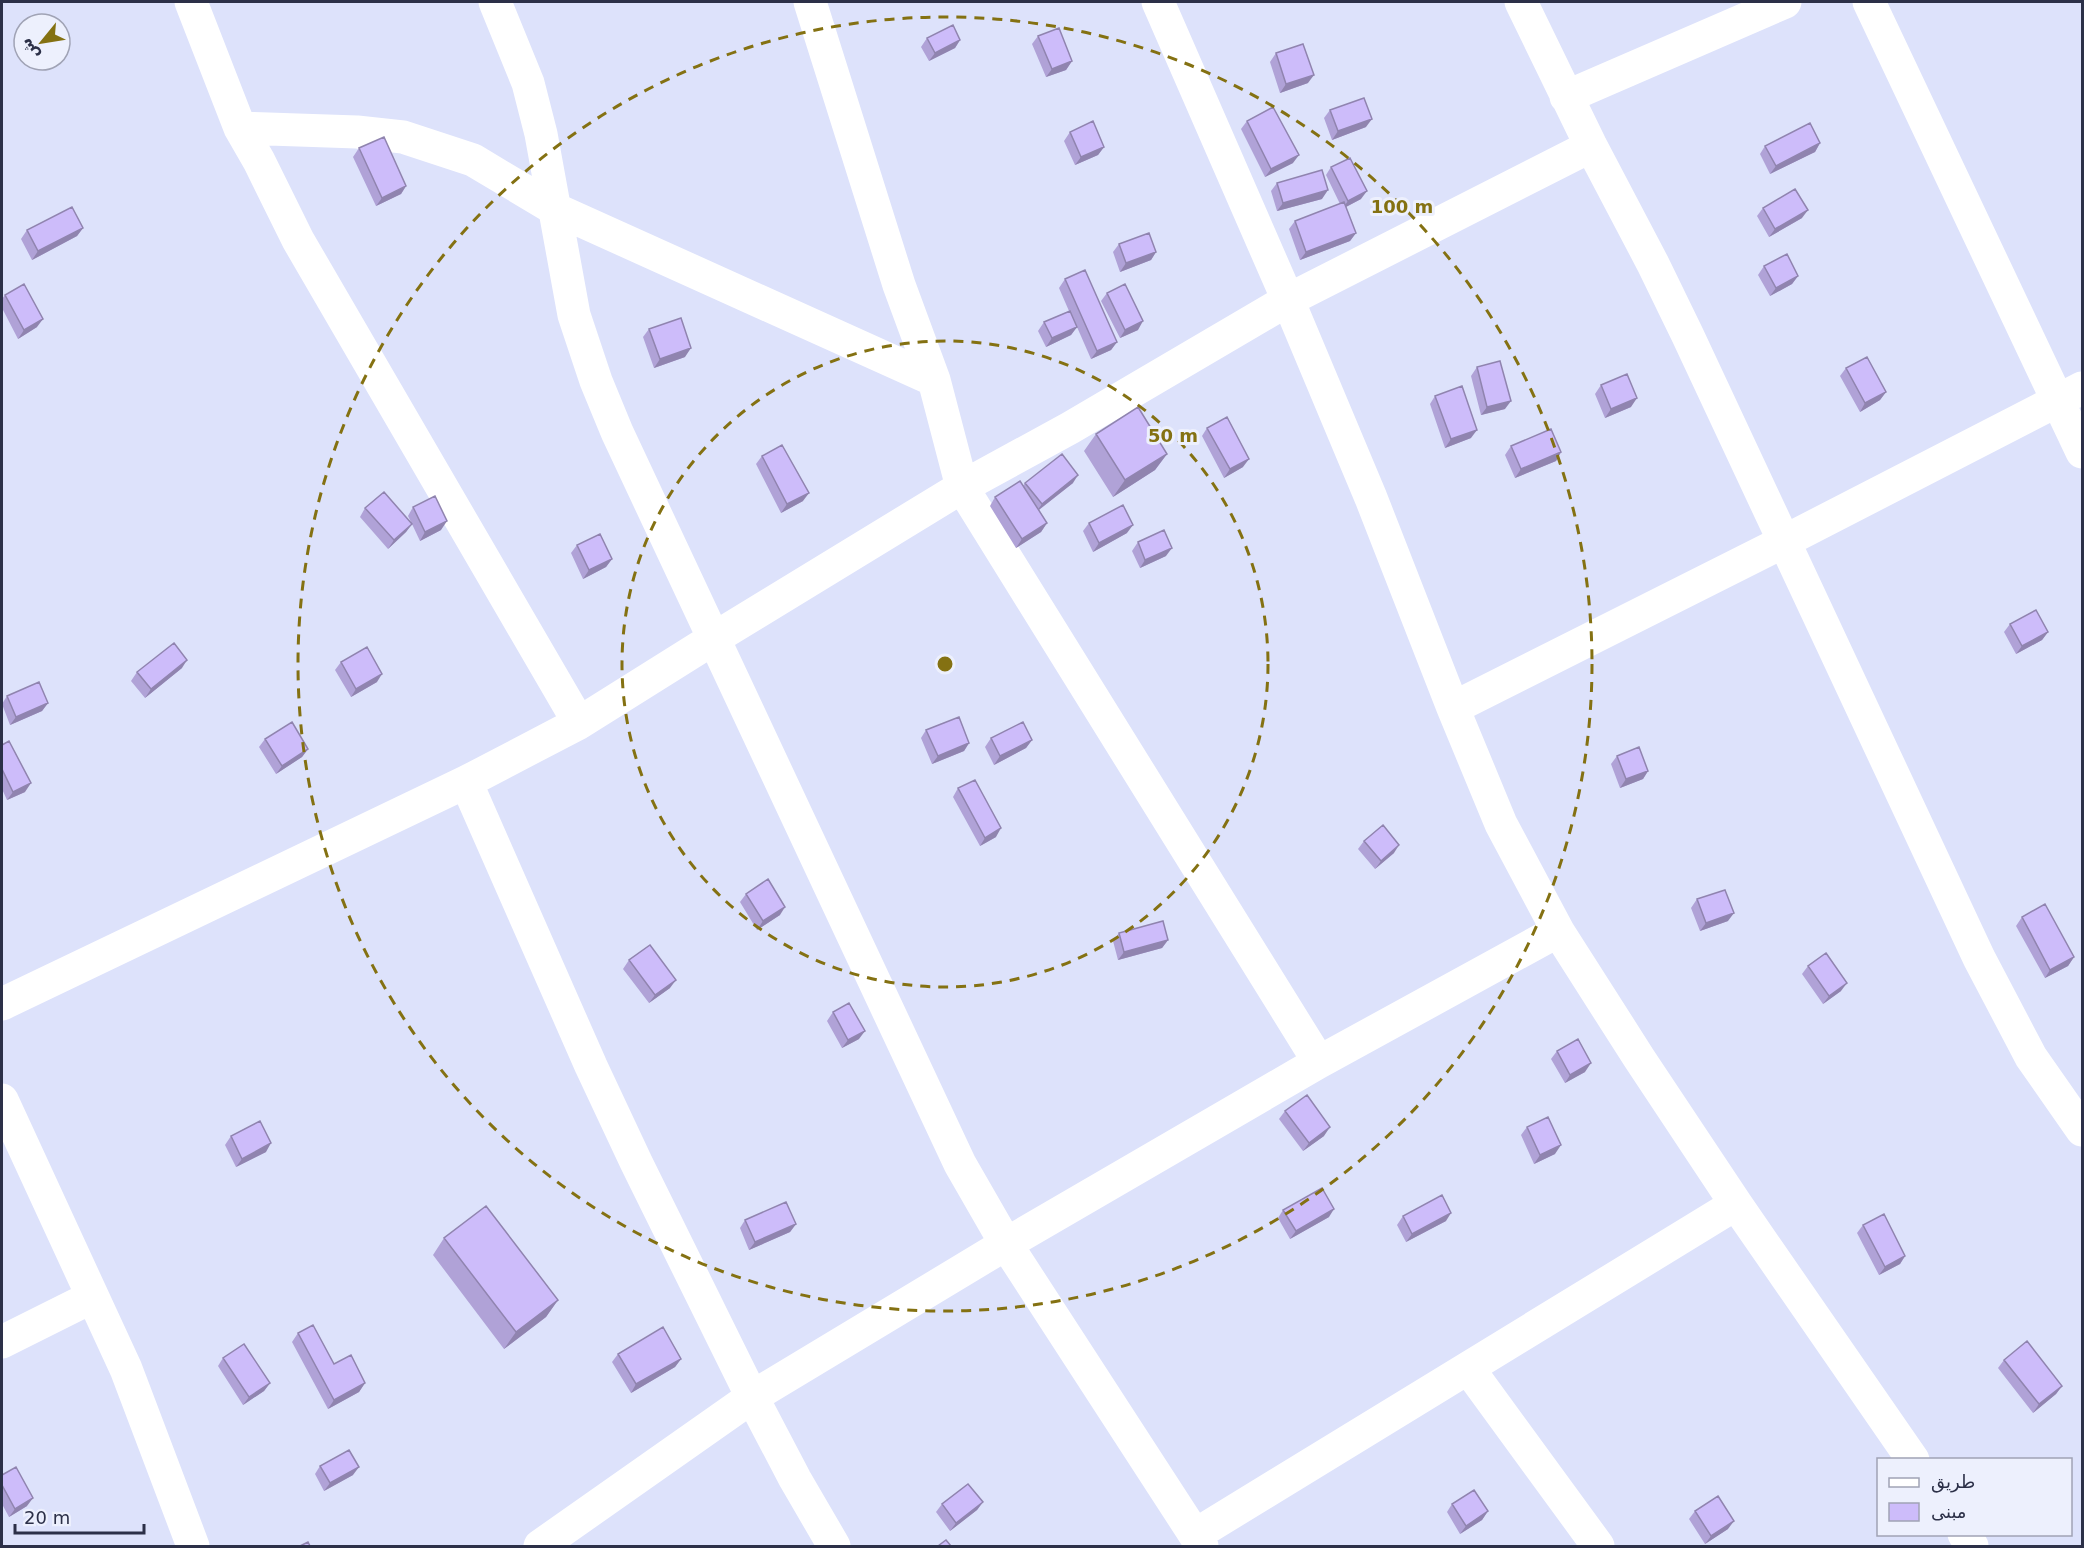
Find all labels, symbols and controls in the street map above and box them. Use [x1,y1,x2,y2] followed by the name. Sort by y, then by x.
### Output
[12,12,72,72] north arrow
[16,35,43,64] text: ش
[1371,196,1433,217] text: 100 m
[1148,425,1198,446] text: 50 m
[935,654,955,674] centre of rings
[1877,1458,2072,1536] legend
[1931,1471,1975,1493] text: طريق
[15,1497,144,1535] scale bar
[1931,1501,1967,1522] text: مبنى
[24,1507,70,1528] text: 20 m

